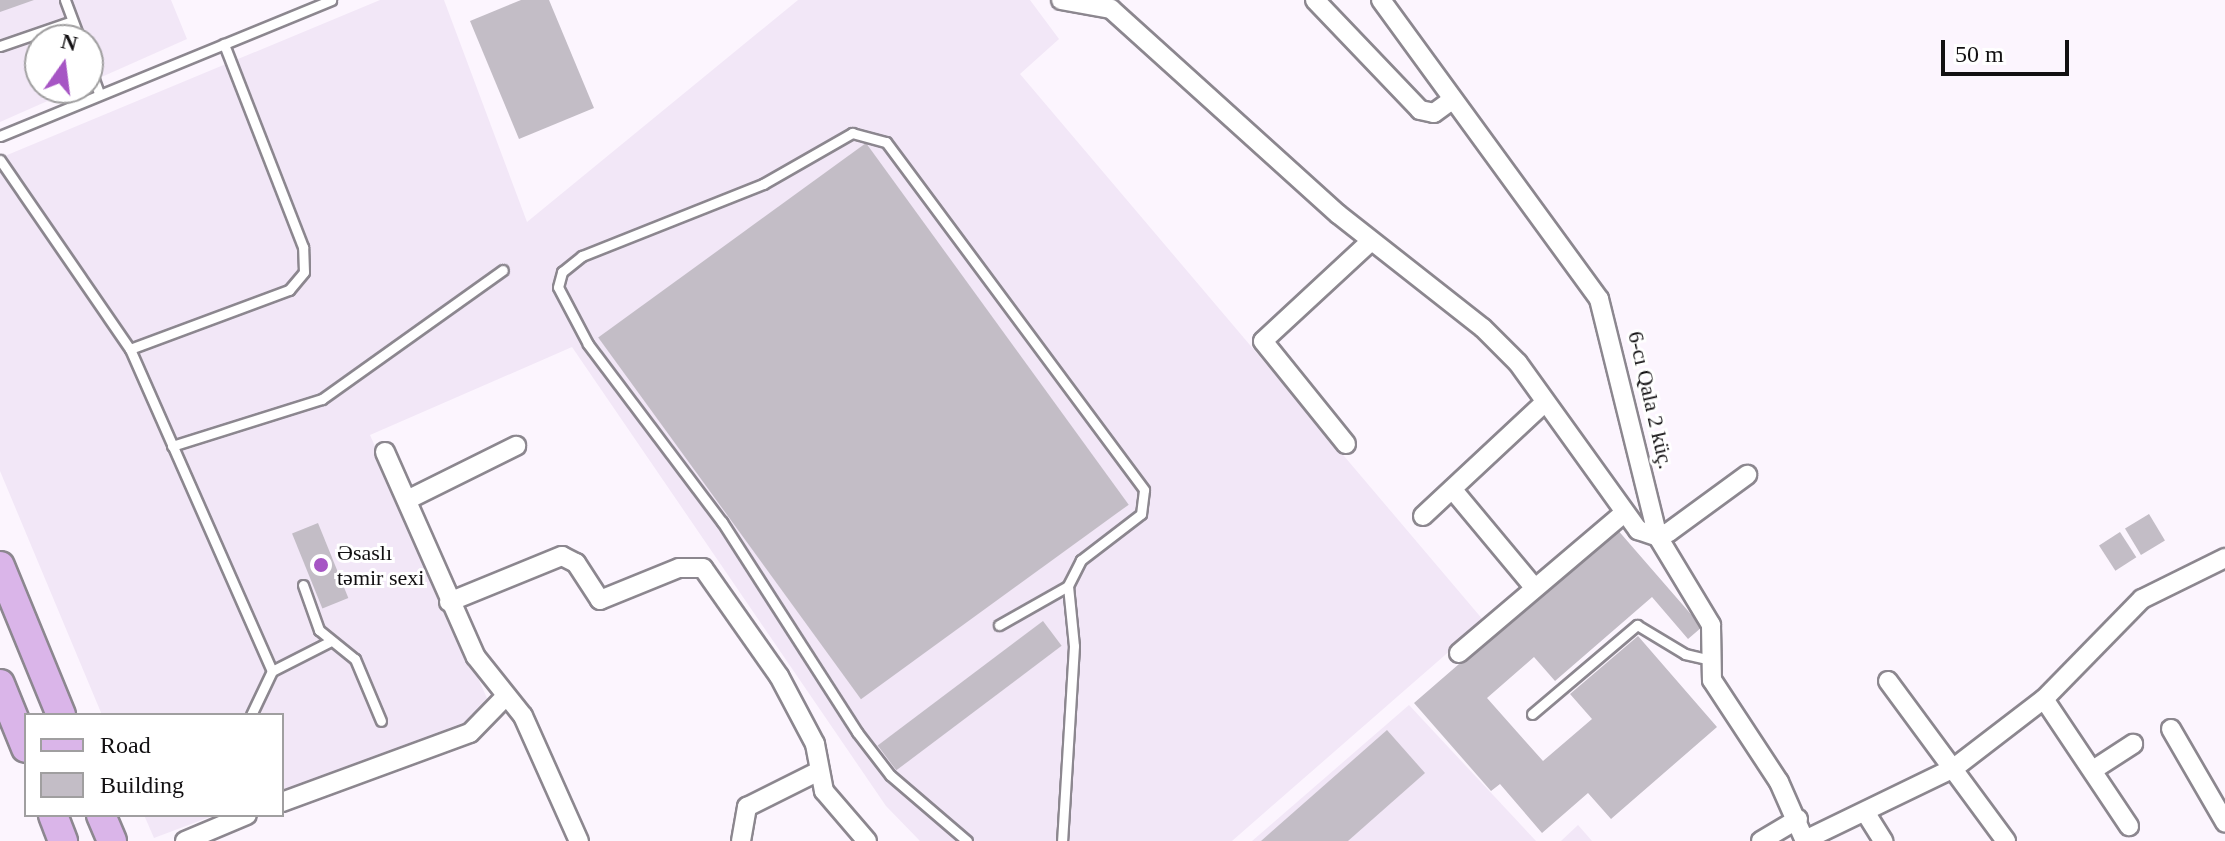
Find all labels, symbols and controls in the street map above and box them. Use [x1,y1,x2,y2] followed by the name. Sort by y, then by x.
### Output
[24,24,104,104] north arrow
[1945,24,2073,74] scale bar
[59,28,80,56] text: N
[1955,41,2004,67] text: 50 m
[1622,329,1680,471] street label: 6-cı Qala 2 küç.
[337,539,424,590] place label: Əsaslı təmir sexi
[312,556,330,574] marker: Əsaslı təmir sexi
[24,713,284,817] legend
[100,732,151,758] text: Road
[100,772,184,798] text: Building

